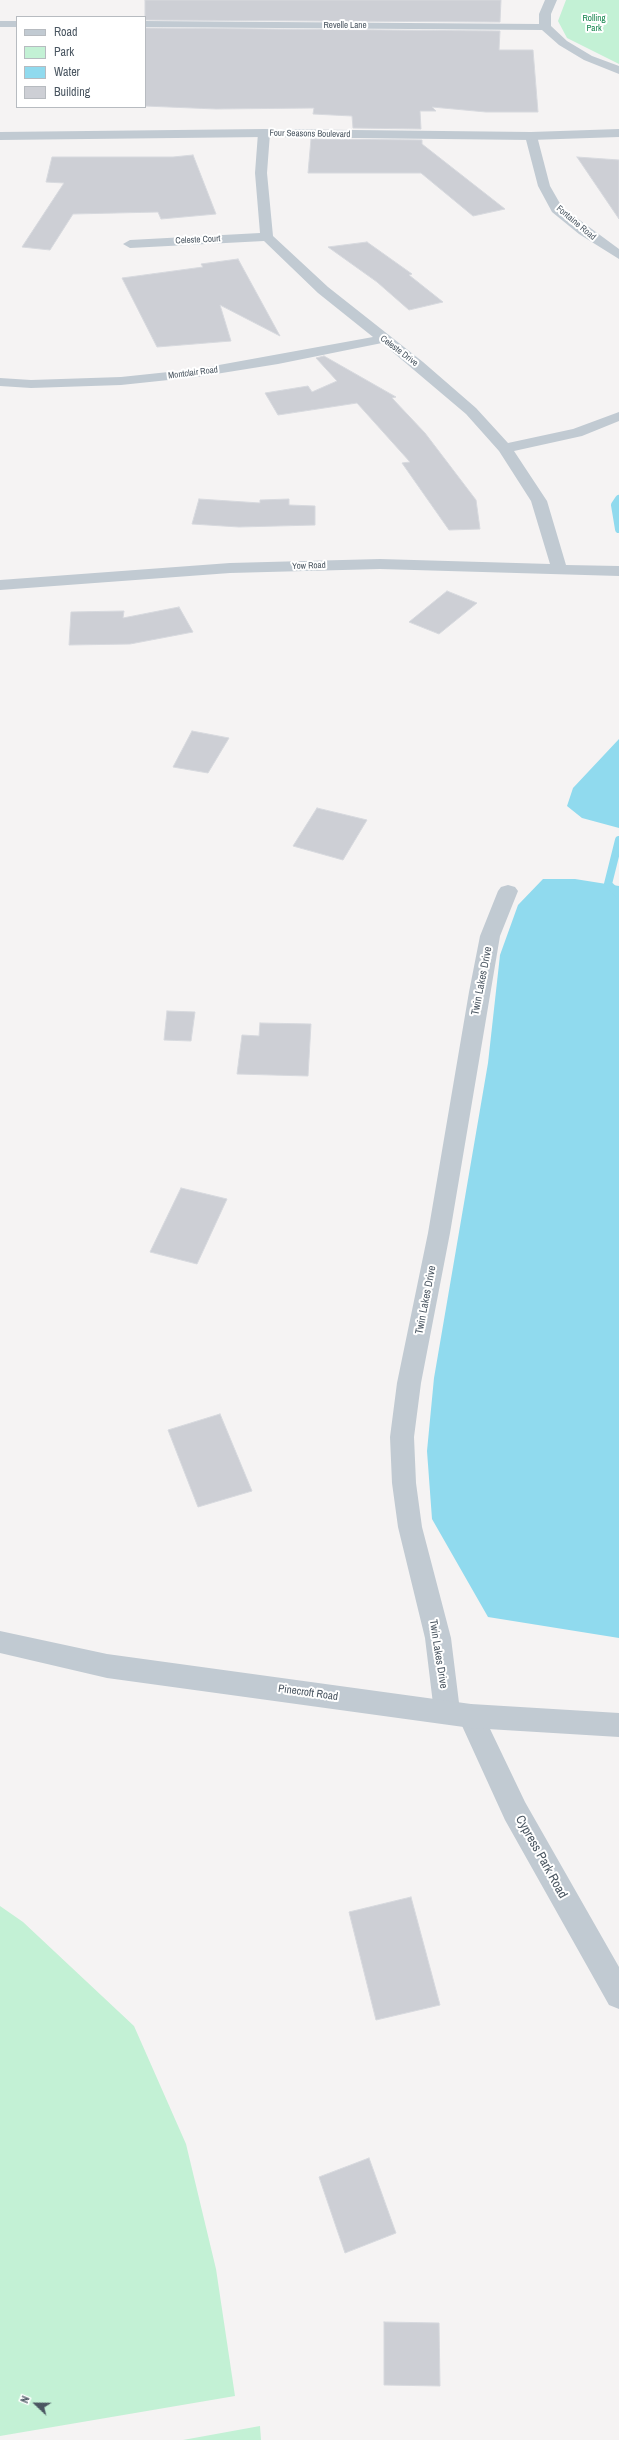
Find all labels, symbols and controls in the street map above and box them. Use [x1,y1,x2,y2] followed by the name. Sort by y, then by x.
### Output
[583,14,605,35] park label: Rolling Park
[16,16,146,108] legend
[323,21,367,31] street label: Revelle Lane
[54,24,78,40] text: Road
[54,44,74,60] text: Park
[54,64,80,80] text: Water
[54,84,90,100] text: Building
[269,128,351,140] street label: Four Seasons Boulevard
[554,203,598,243] street label: Fontaine Road
[175,233,221,247] street label: Celeste Court
[378,333,420,369] street label: Celeste Drive
[168,365,218,381] street label: Montclair Road
[292,560,326,572] street label: Yow Road
[469,946,495,1016] street label: Twin Lakes Drive
[413,1265,439,1335] street label: Twin Lakes Drive
[426,1619,450,1689] street label: Twin Lakes Drive
[277,1682,339,1704] street label: Pinecroft Road
[512,1813,570,1901] street label: Cypress Park Road
[16,2384,56,2424] north arrow
[17,2394,33,2405] text: N

